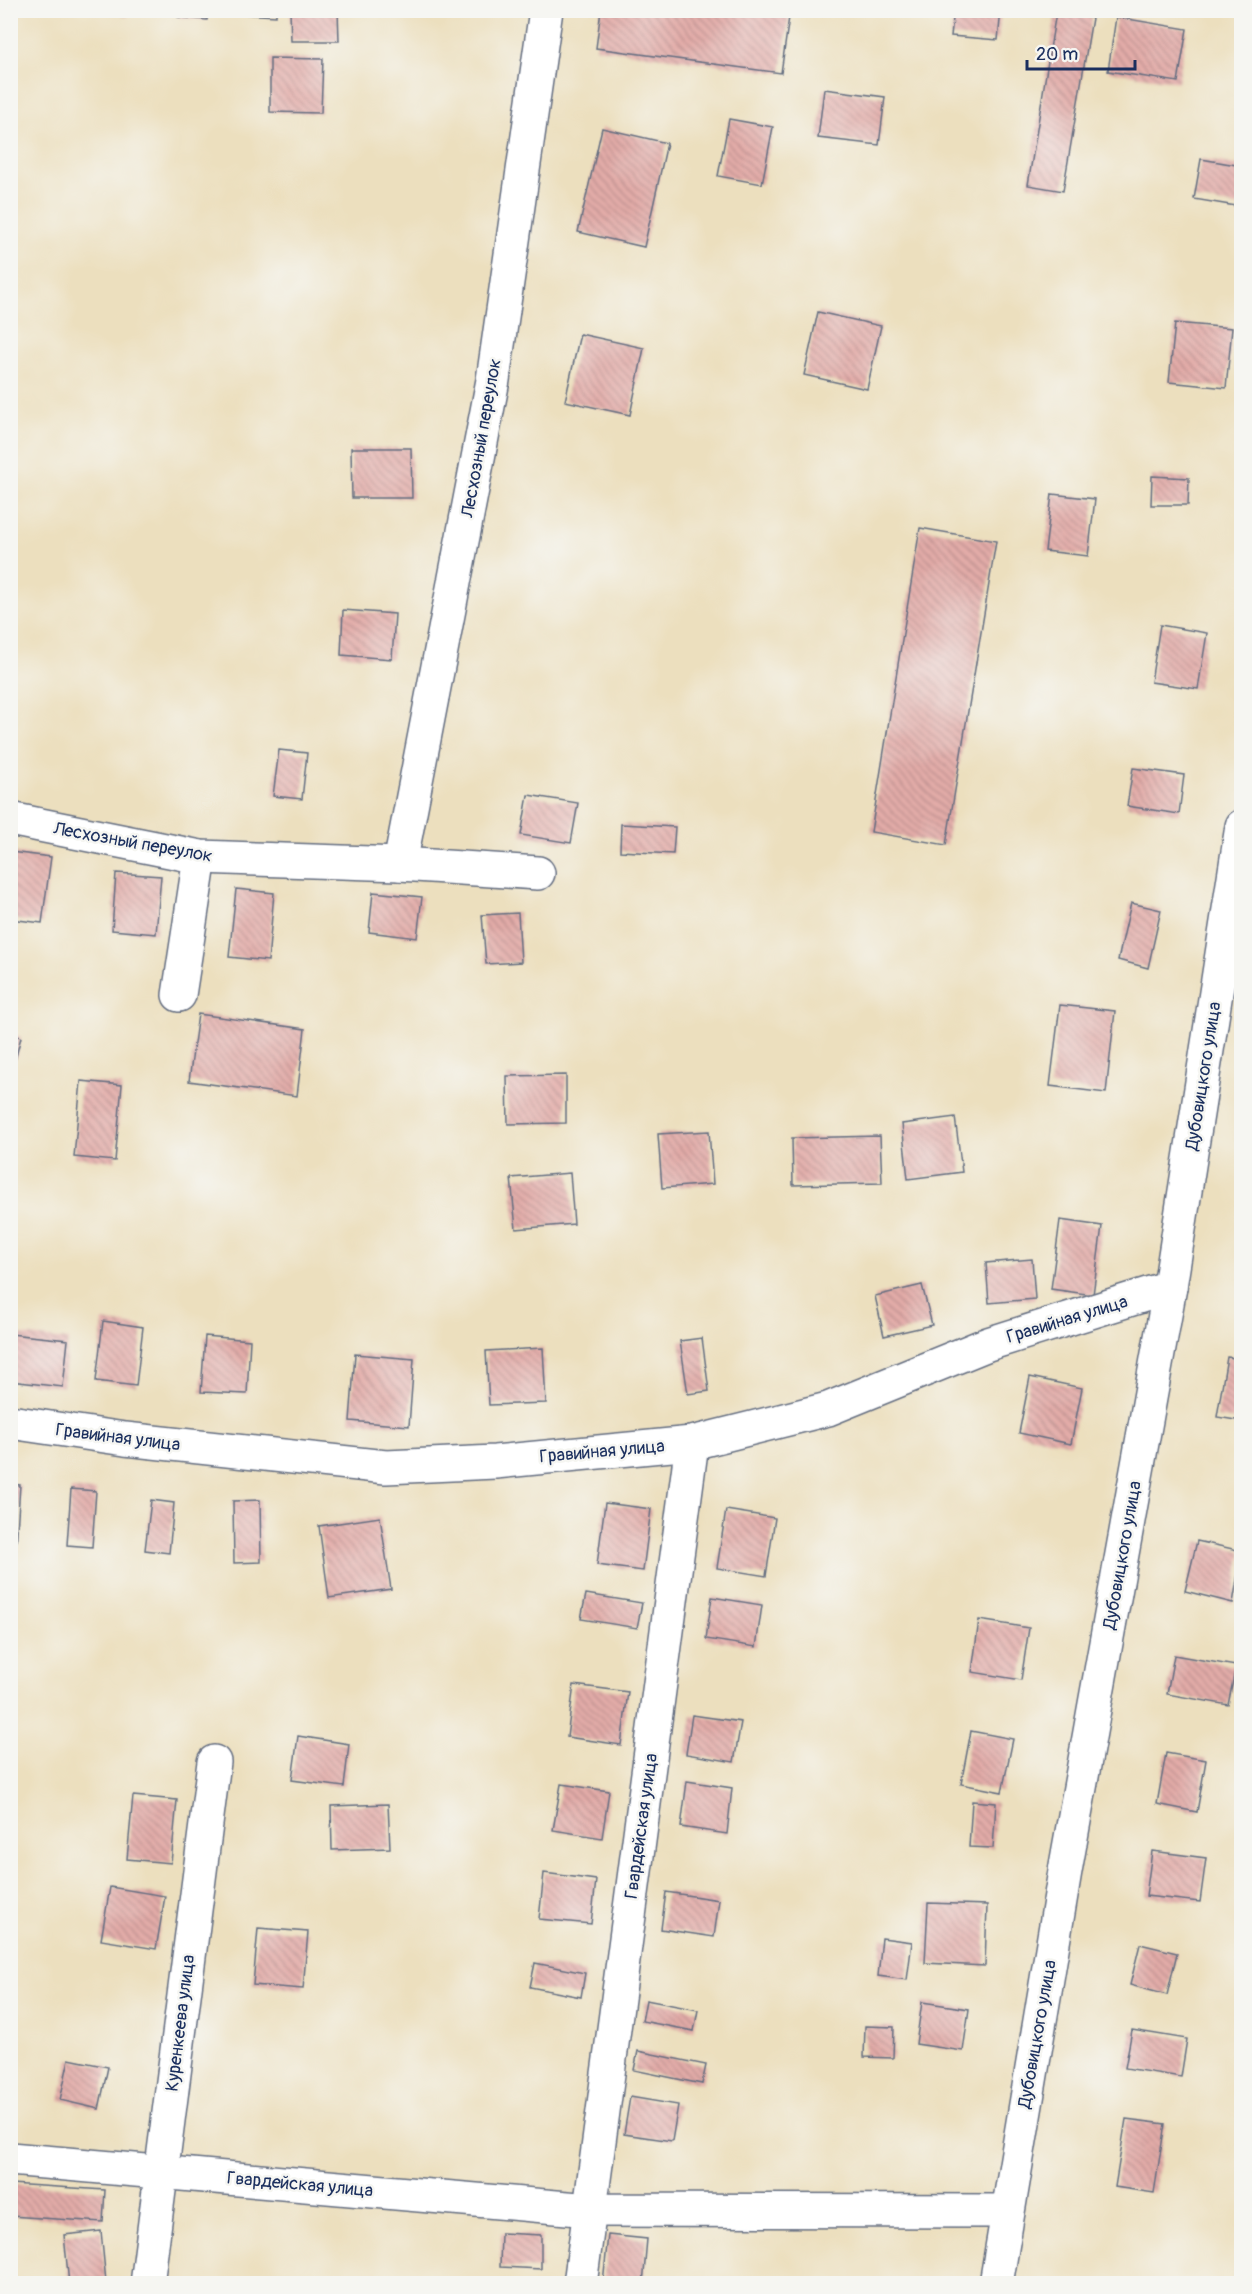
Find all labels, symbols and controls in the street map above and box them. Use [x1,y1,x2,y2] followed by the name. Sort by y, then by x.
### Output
[1027,33,1135,71] scale bar
[1036,43,1078,66] text: 20 m
[456,357,507,520] street label: Лесхозный переулок
[51,817,214,868] street label: Лесхозный переулок
[1180,1000,1227,1153] street label: Дубовицкого улица
[1004,1290,1131,1349] street label: Гравийная улица
[54,1418,182,1457] street label: Гравийная улица
[539,1435,666,1468] street label: Гравийная улица
[1098,1479,1147,1632] street label: Дубовицкого улица
[620,1752,663,1900] street label: Гвардейская улица
[161,1953,200,2093] street label: Куренкеева улица
[1013,1958,1062,2111] street label: Дубовицкого улица
[226,2167,374,2202] street label: Гвардейская улица

